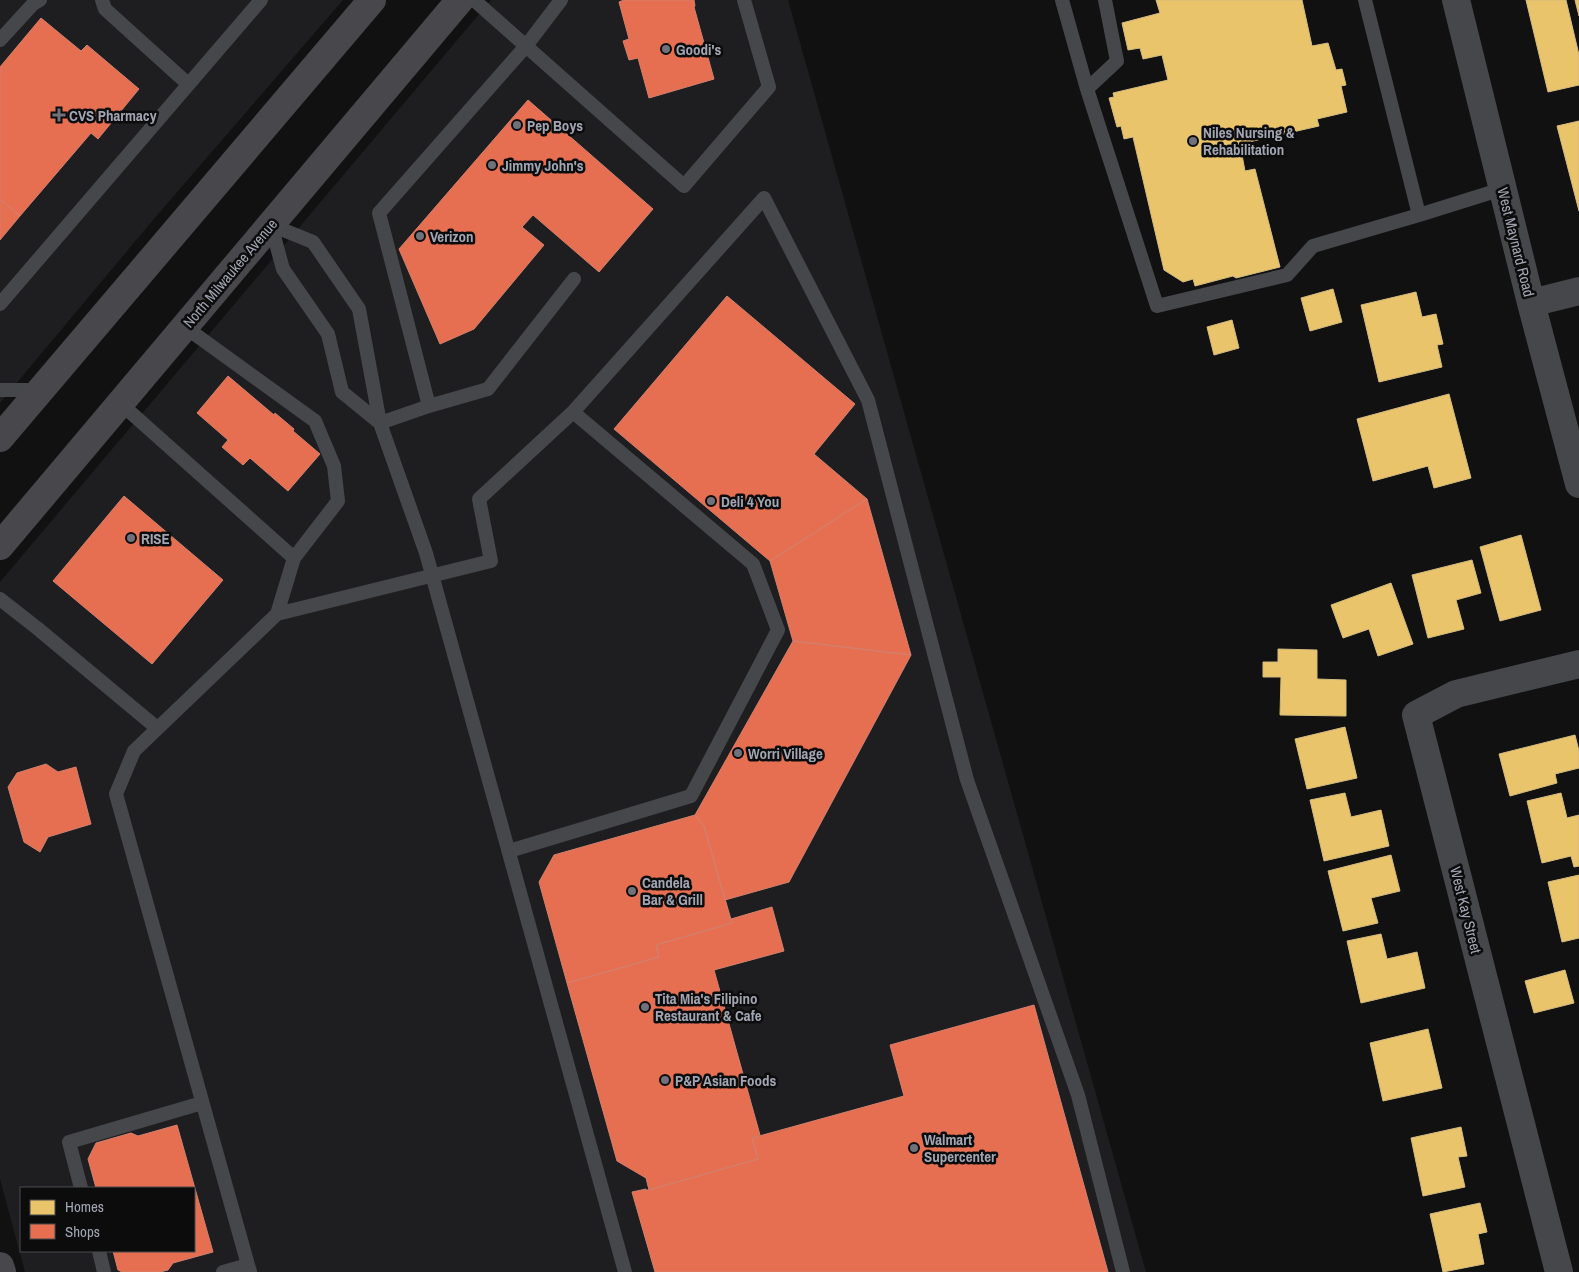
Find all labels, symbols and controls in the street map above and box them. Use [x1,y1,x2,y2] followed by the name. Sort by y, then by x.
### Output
[676,39,721,60] place label: Goodi's
[660,43,672,55] marker: Goodi's
[69,105,157,126] place label: CVS Pharmacy
[53,109,65,121] marker: CVS Pharmacy
[527,115,583,136] place label: Pep Boys
[511,119,523,131] marker: Pep Boys
[1203,122,1295,160] place label: Niles Nursing & Rehabilitation
[1187,135,1199,147] marker: Niles Nursing & Rehabilitation
[502,155,584,176] place label: Jimmy John's
[486,159,498,171] marker: Jimmy John's
[1492,185,1540,299] street label: West Maynard Road
[178,214,282,332] street label: North Milwaukee Avenue
[430,226,474,247] place label: Verizon
[414,230,426,242] marker: Verizon
[721,491,779,512] place label: Deli 4 You
[705,495,717,507] marker: Deli 4 You
[141,528,170,549] place label: RISE
[125,532,137,544] marker: RISE
[748,743,823,764] place label: Worri Village
[732,747,744,759] marker: Worri Village
[1445,864,1487,956] street label: West Kay Street
[642,872,703,910] place label: Candela Bar & Grill
[626,885,638,897] marker: Candela Bar & Grill
[655,988,762,1026] place label: Tita Mia's Filipino Restaurant & Cafe
[639,1001,651,1013] marker: Tita Mia's Filipino Restaurant & Cafe
[675,1070,776,1091] place label: P&P Asian Foods
[659,1074,671,1086] marker: P&P Asian Foods
[924,1129,996,1167] place label: Walmart Supercenter
[908,1142,920,1154] marker: Walmart Supercenter
[20,1187,195,1252] legend
[65,1196,104,1217] text: Homes
[65,1221,100,1242] text: Shops

